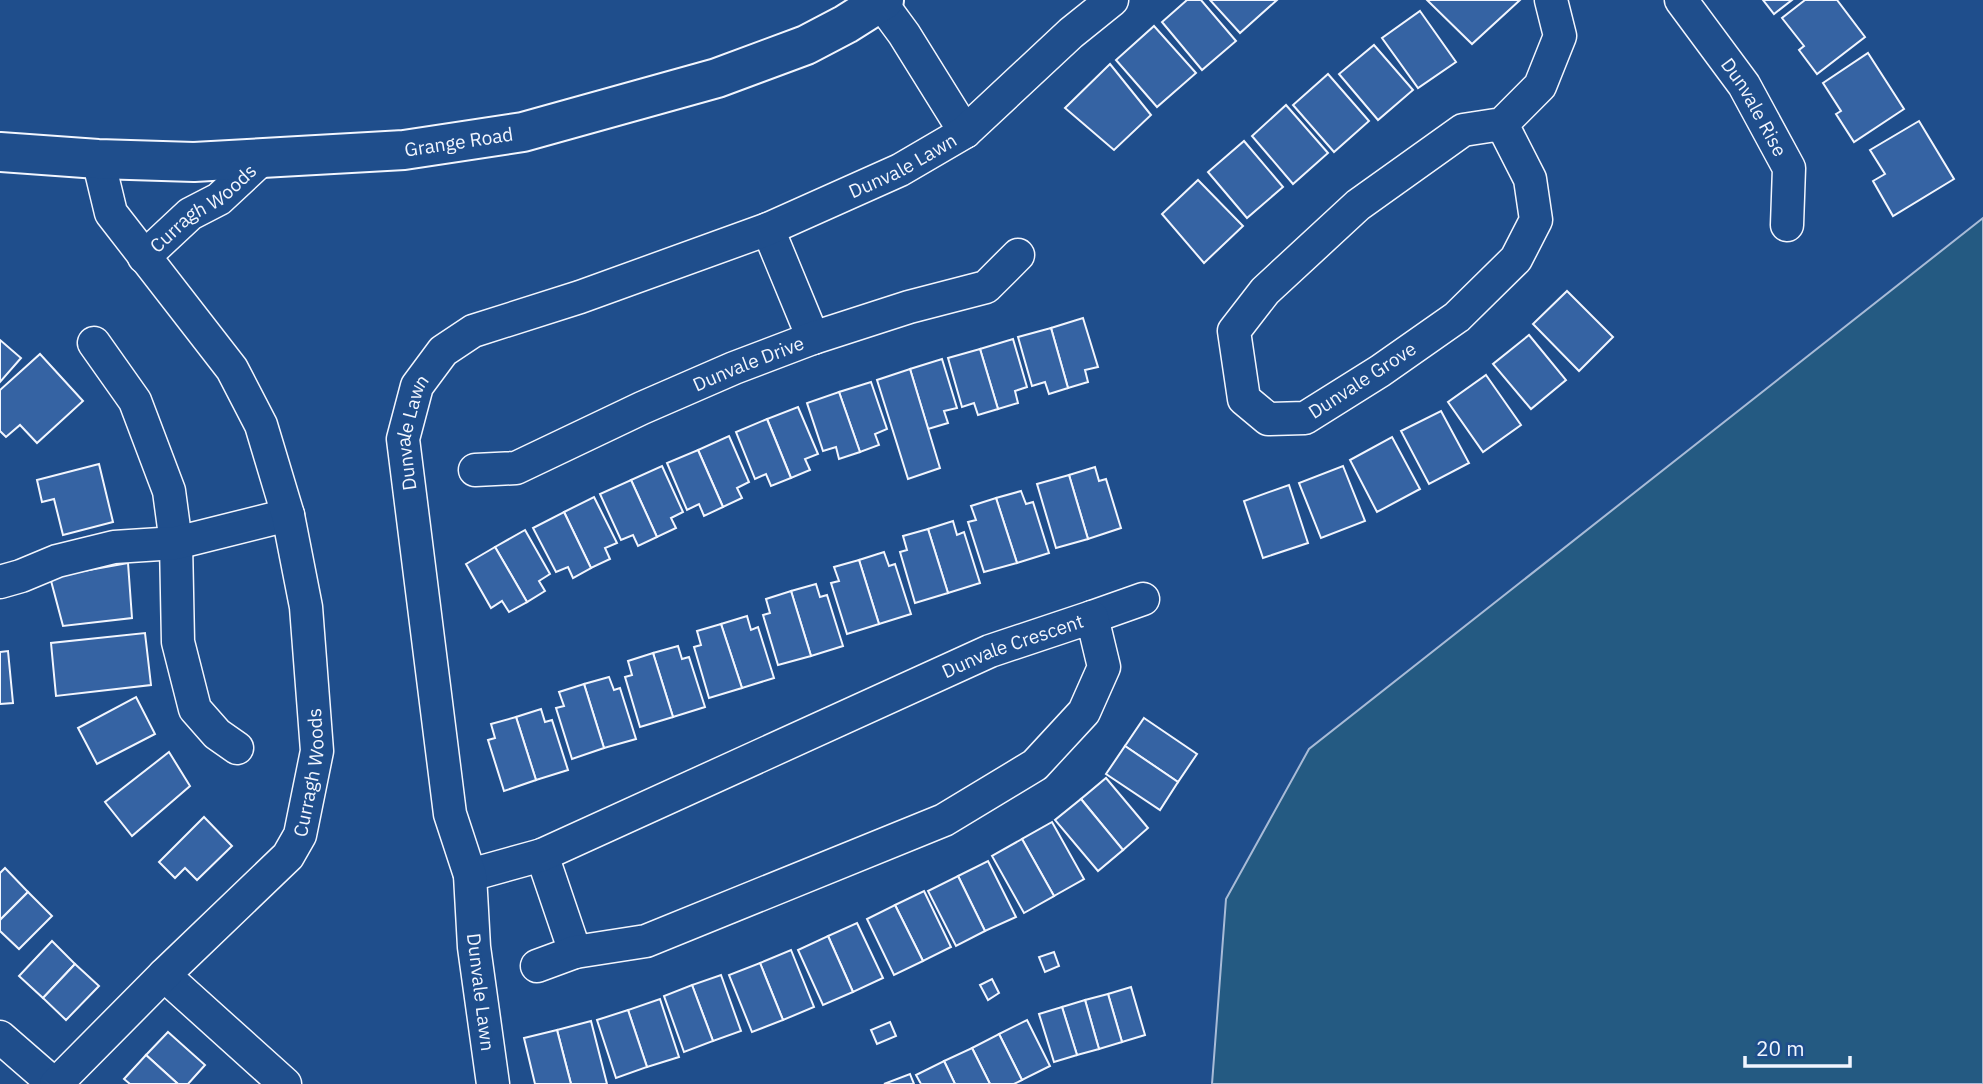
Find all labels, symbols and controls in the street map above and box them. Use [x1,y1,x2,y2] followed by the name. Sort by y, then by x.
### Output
[1716,53,1792,160] street label: Dunvale Rise
[403,122,515,162] street label: Grange Road
[845,128,961,203] street label: Dunvale Lawn
[144,159,261,258] street label: Curragh Woods
[689,331,807,396] street label: Dunvale Drive
[1304,336,1420,424] street label: Dunvale Grove
[391,369,434,492] street label: Dunvale Lawn
[938,609,1086,683] street label: Dunvale Crescent
[288,707,329,839] street label: Curragh Woods
[462,932,500,1052] street label: Dunvale Lawn
[1745,1024,1850,1068] scale bar
[1756,1034,1805,1062] text: 20 m

